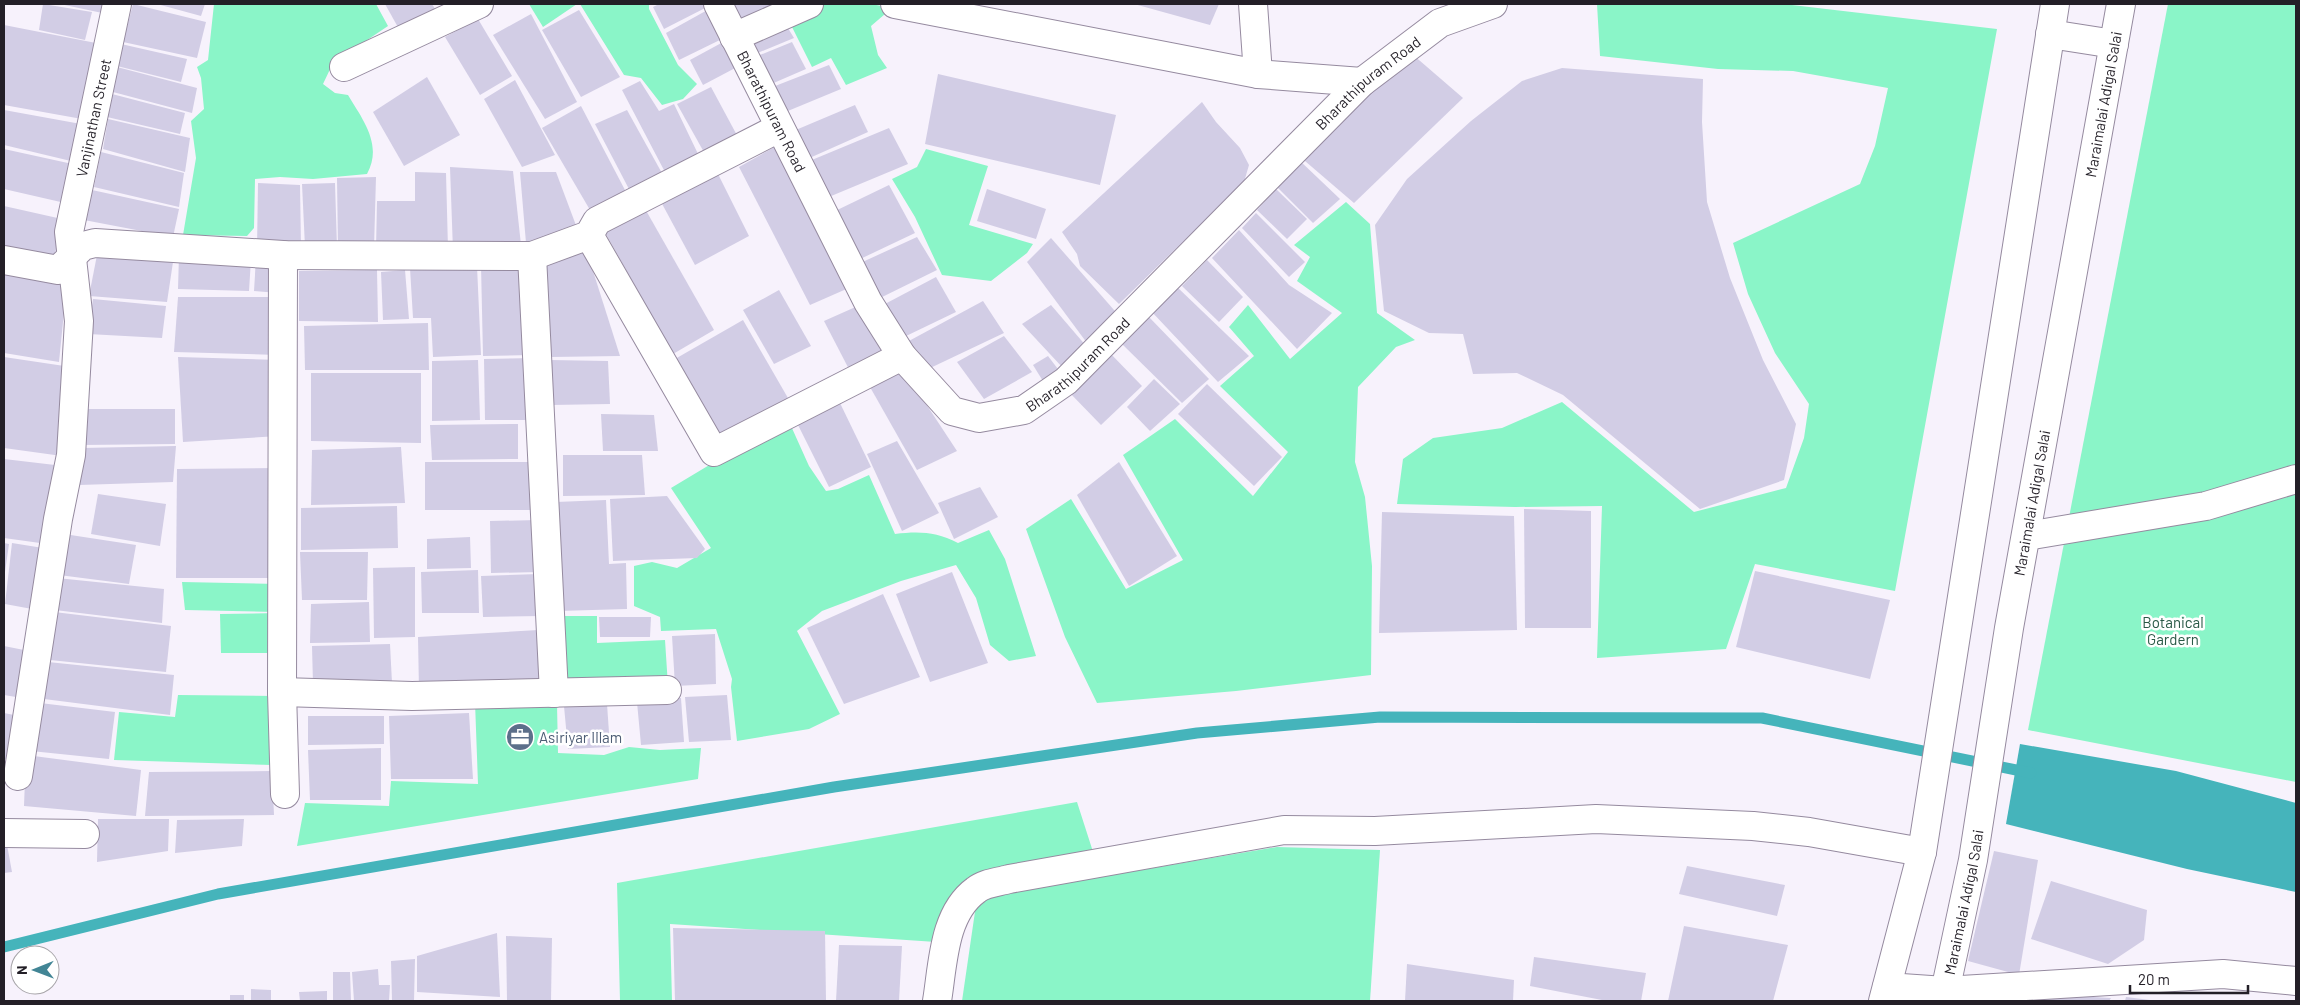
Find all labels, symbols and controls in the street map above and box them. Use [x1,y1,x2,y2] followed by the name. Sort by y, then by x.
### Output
[2081,30,2125,179] street label: Maraimalai Adigal Salai
[1311,32,1424,133] street label: Bharathipuram Road
[734,47,810,175] street label: Bharathipuram Road
[72,57,114,178] street label: Vanjinathan Street
[1022,313,1133,415] street label: Bharathipuram Road
[2010,429,2053,577] street label: Maraimalai Adigal Salai
[2142,613,2204,648] park label: Botanical Gardern
[505,722,535,752] office icon: Asiriyar Illam
[539,728,622,746] place label: Asiriyar Illam
[1940,828,1987,976] street label: Maraimalai Adigal Salai
[10,945,60,995] north arrow
[2130,962,2248,994] scale bar
[13,965,30,975] text: N
[2138,970,2170,988] text: 20 m

